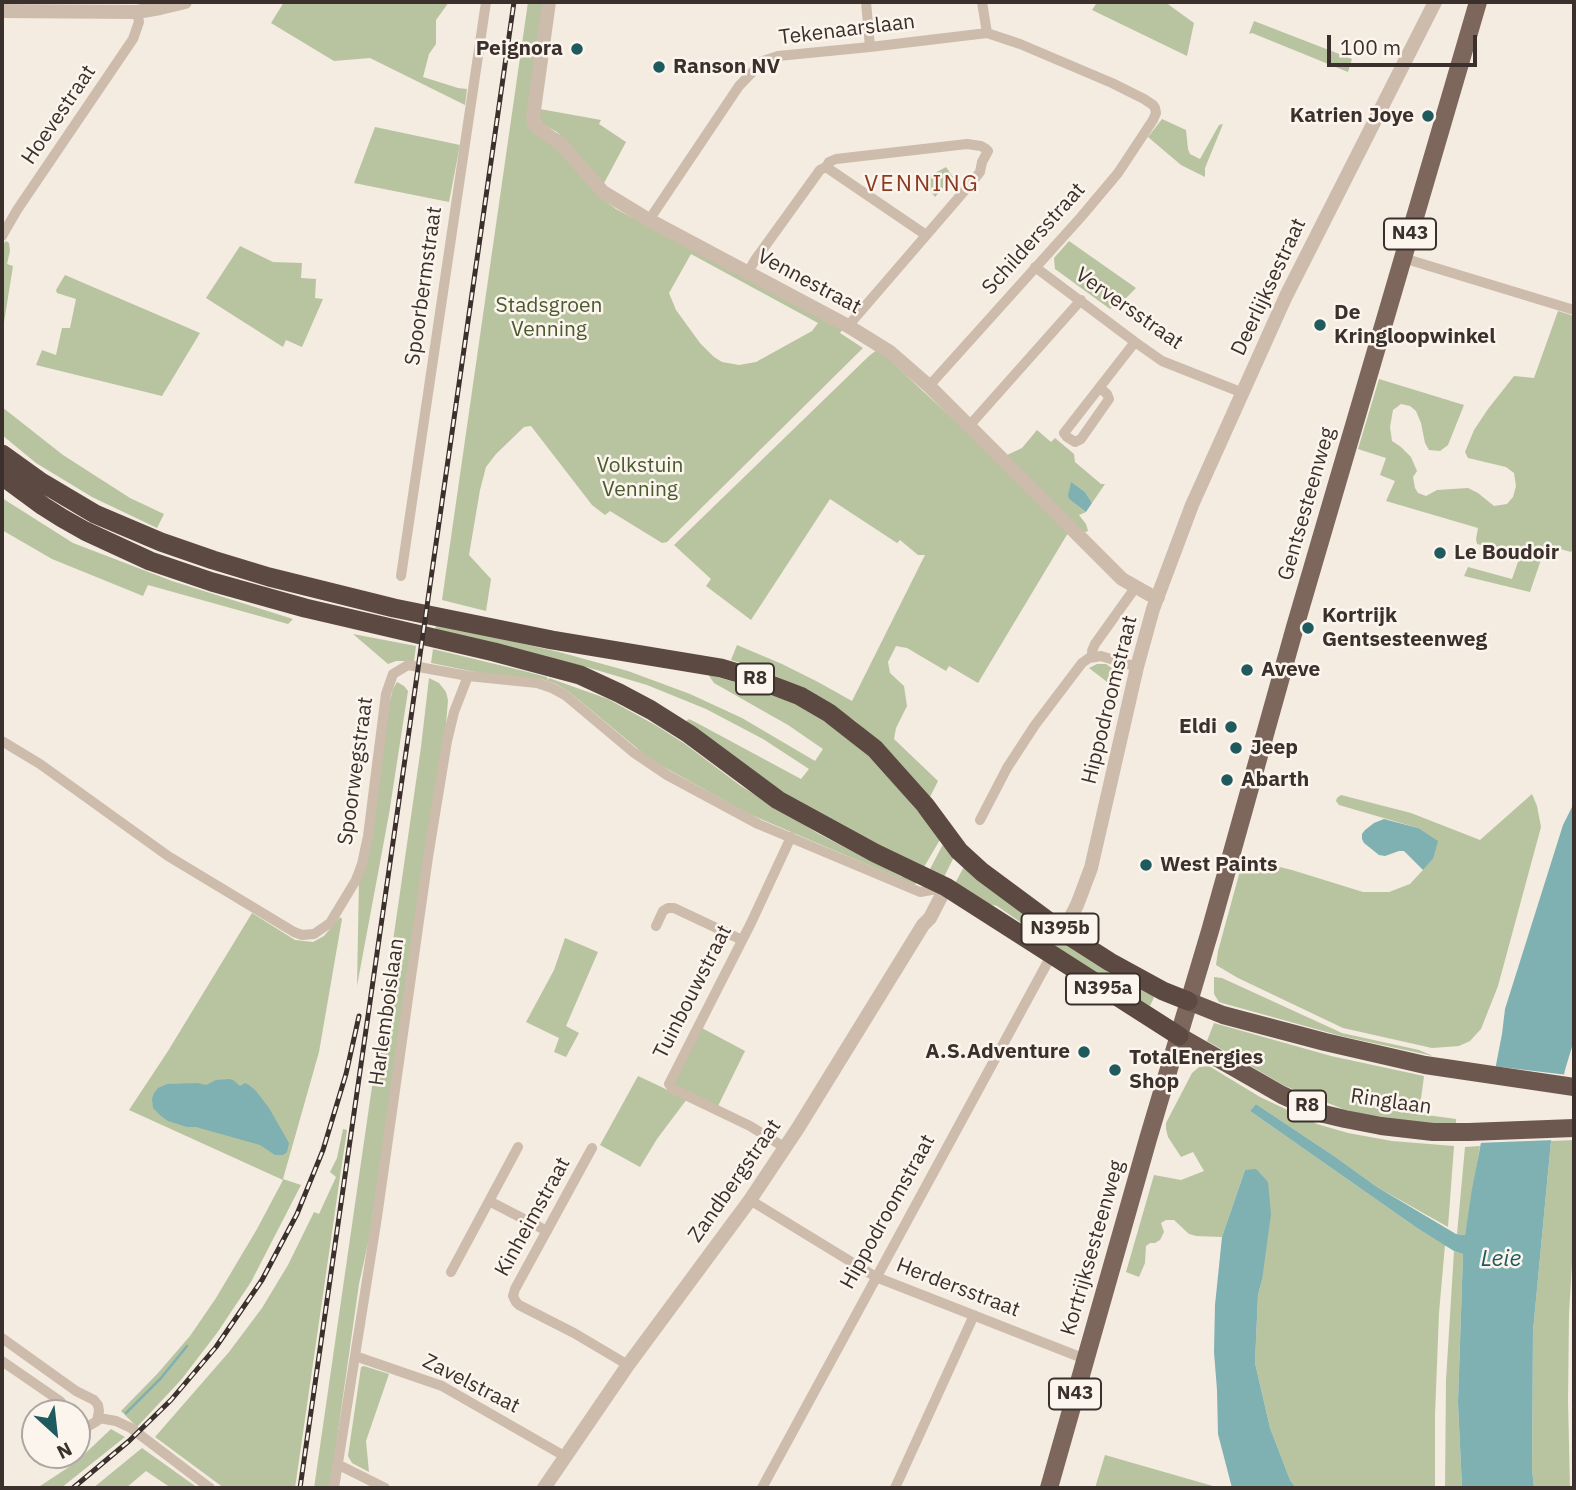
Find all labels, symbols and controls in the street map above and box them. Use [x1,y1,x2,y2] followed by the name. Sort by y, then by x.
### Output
[778,9,916,51] street label: Tekenaarslaan
[1331,21,1482,65] scale bar
[1340,33,1401,61] text: 100 m
[476,36,563,62] place label: Peignora
[569,41,585,57] marker: Peignora
[673,54,780,80] place label: Ranson NV
[651,59,667,75] marker: Ranson NV
[17,60,101,170] street label: Hoevestraat
[1290,103,1414,129] place label: Katrien Joye
[1420,108,1436,124] marker: Katrien Joye
[865,170,979,198] district label: VENNING
[977,178,1091,300] street label: Schildersstraat
[400,205,448,367] street label: Spoorbermstraat
[1226,214,1312,360] street label: Deerlijksestraat
[1384,218,1436,250] road number: N43
[753,244,865,320] street label: Vennestraat
[1070,263,1188,355] street label: Verversstraat
[496,293,602,343] park label: Stadsgroen Venning
[1334,300,1496,350] place label: De Kringloopwinkel
[1312,317,1328,333] marker: De Kringloopwinkel
[1273,425,1341,583] street label: Gentsesteenweg
[596,453,684,503] park label: Volkstuin Venning
[1454,540,1559,566] place label: Le Boudoir
[1432,545,1448,561] marker: Le Boudoir
[1322,603,1487,653] place label: Kortrijk Gentsesteenweg
[1077,613,1143,787] street label: Hippodroomstraat
[1300,620,1316,636] marker: Kortrijk Gentsesteenweg
[1261,657,1320,683] place label: Aveve
[1239,662,1255,678] marker: Aveve
[736,664,774,694] road number: R8
[333,695,379,847] street label: Spoorwegstraat
[1179,714,1217,740] place label: Eldi
[1223,719,1239,735] marker: Eldi
[1250,735,1298,761] place label: Jeep
[1228,740,1244,756] marker: Jeep
[1241,767,1309,793] place label: Abarth
[1219,772,1235,788] marker: Abarth
[1160,852,1278,878] place label: West Paints
[1138,857,1154,873] marker: West Paints
[1021,914,1098,945] road number: N395b
[648,921,738,1063] street label: Tuinbouwstraat
[364,937,410,1087] street label: Harlemboislaan
[1066,973,1140,1004] road number: N395a
[925,1039,1070,1065] place label: A.S.Adventure
[1076,1044,1092,1060] marker: A.S.Adventure
[1129,1045,1263,1095] place label: TotalEnergies Shop
[1107,1062,1123,1078] marker: TotalEnergies Shop
[1349,1084,1433,1120] street label: Ringlaan
[1288,1090,1326,1122] road number: R8
[683,1115,787,1247] street label: Zandbergstraat
[835,1130,941,1294] street label: Hippodroomstraat
[490,1153,576,1281] street label: Kinheimstraat
[1056,1157,1130,1339] street label: Kortrijksesteenweg
[1481,1245,1521,1273] water label: Leie
[893,1253,1023,1323] street label: Herdersstraat
[418,1349,524,1419] street label: Zavelstraat
[1049,1378,1101,1410] road number: N43
[21,1399,91,1469] north arrow
[53,1437,76,1465] text: N

